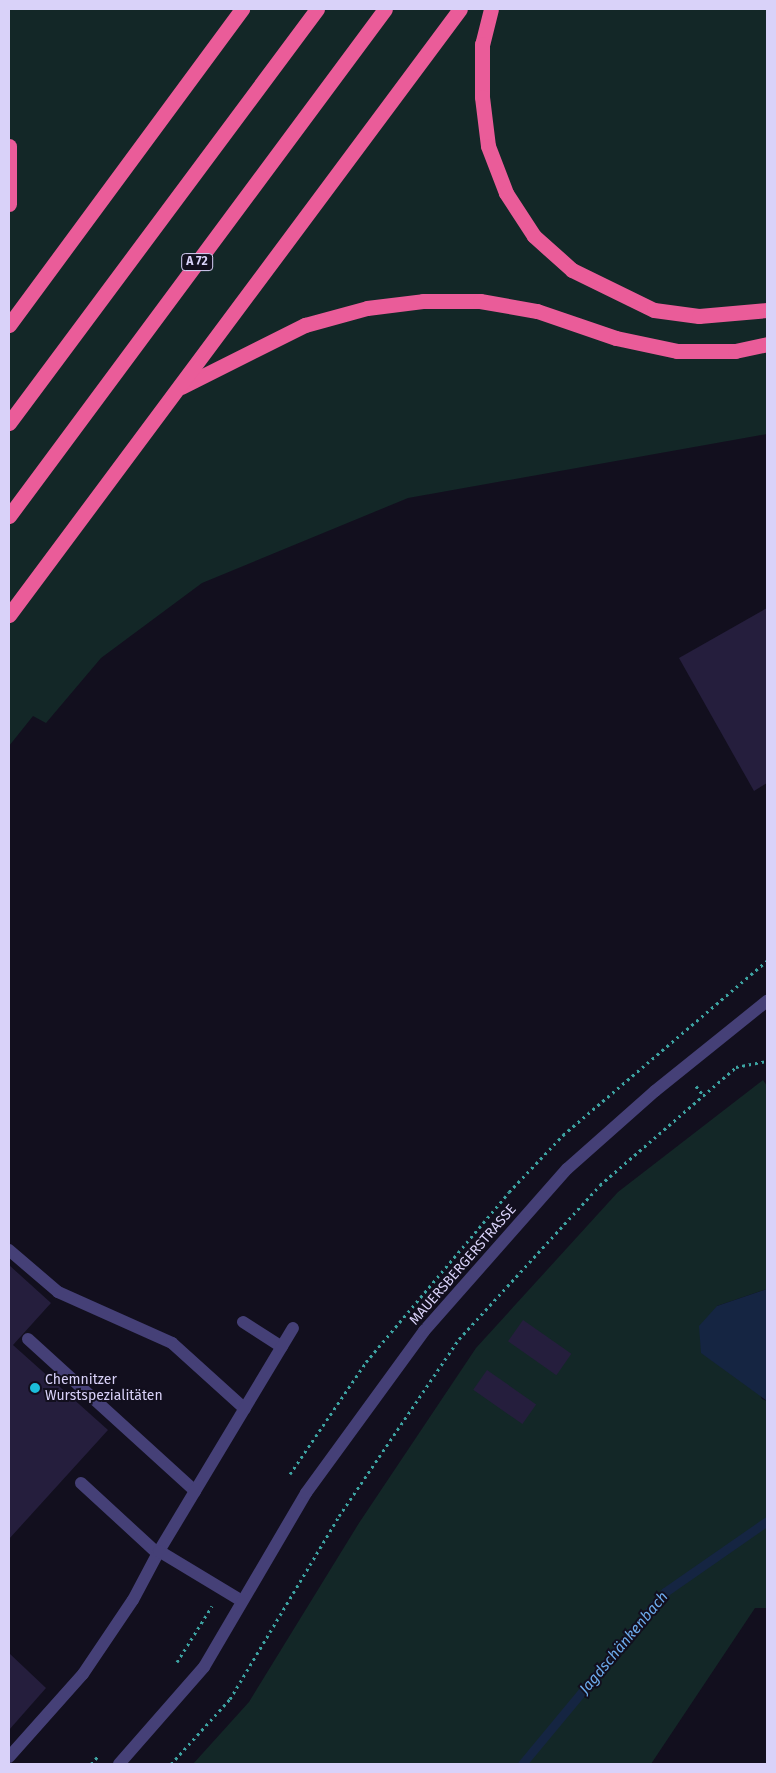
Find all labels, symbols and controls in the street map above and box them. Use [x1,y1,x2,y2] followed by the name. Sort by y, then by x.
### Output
[181,252,213,272] road number: A 72
[406,1201,520,1329] street label: MAUERSBERGERSTRASSE
[45,1372,163,1404] place label: Chemnitzer Wurstspezialitäten
[29,1382,41,1394] marker: Chemnitzer Wurstspezialitäten
[576,1588,672,1698] water label: Jagdschänkenbach

